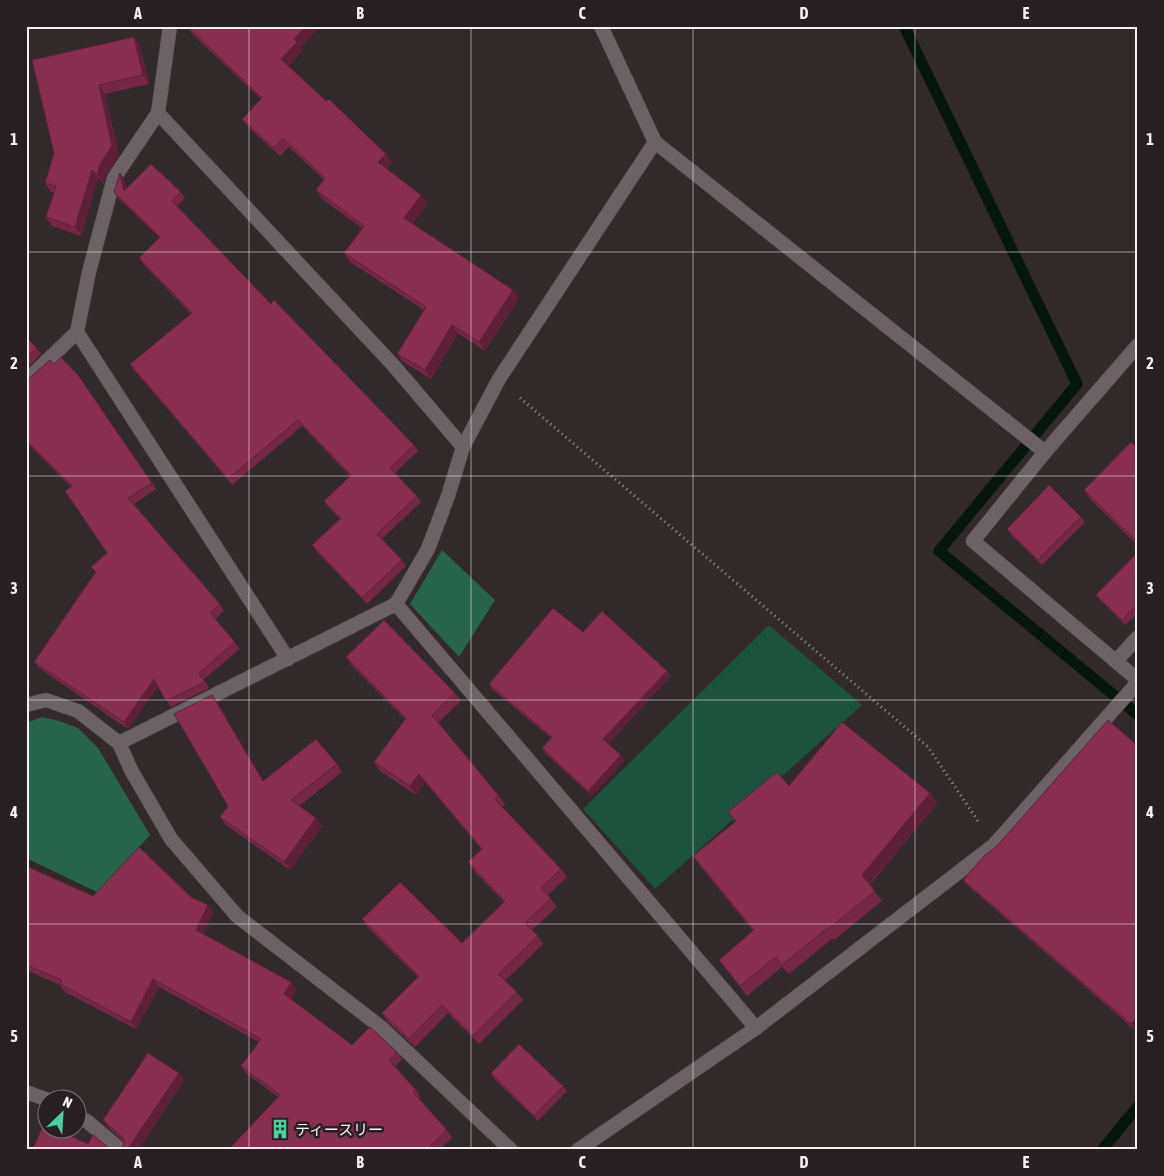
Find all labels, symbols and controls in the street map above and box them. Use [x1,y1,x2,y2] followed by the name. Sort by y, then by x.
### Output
[133,4,142,22] text: A
[356,4,364,22] text: B
[578,4,586,22] text: C
[800,4,809,22] text: D
[1023,4,1030,22] text: E
[10,130,18,148] text: 1
[1146,130,1154,148] text: 1
[10,354,18,372] text: 2
[1146,354,1154,372] text: 2
[10,579,18,597] text: 3
[1146,579,1154,597] text: 3
[9,803,18,821] text: 4
[1145,803,1154,821] text: 4
[10,1027,18,1045] text: 5
[1146,1027,1154,1045] text: 5
[38,1088,88,1138] north arrow
[60,1093,75,1111] text: N
[269,1118,291,1140] building icon: ティースリー
[295,1121,383,1138] place label: ティースリー
[133,1153,142,1171] text: A
[356,1153,364,1171] text: B
[578,1153,586,1171] text: C
[800,1153,809,1171] text: D
[1023,1153,1030,1171] text: E

